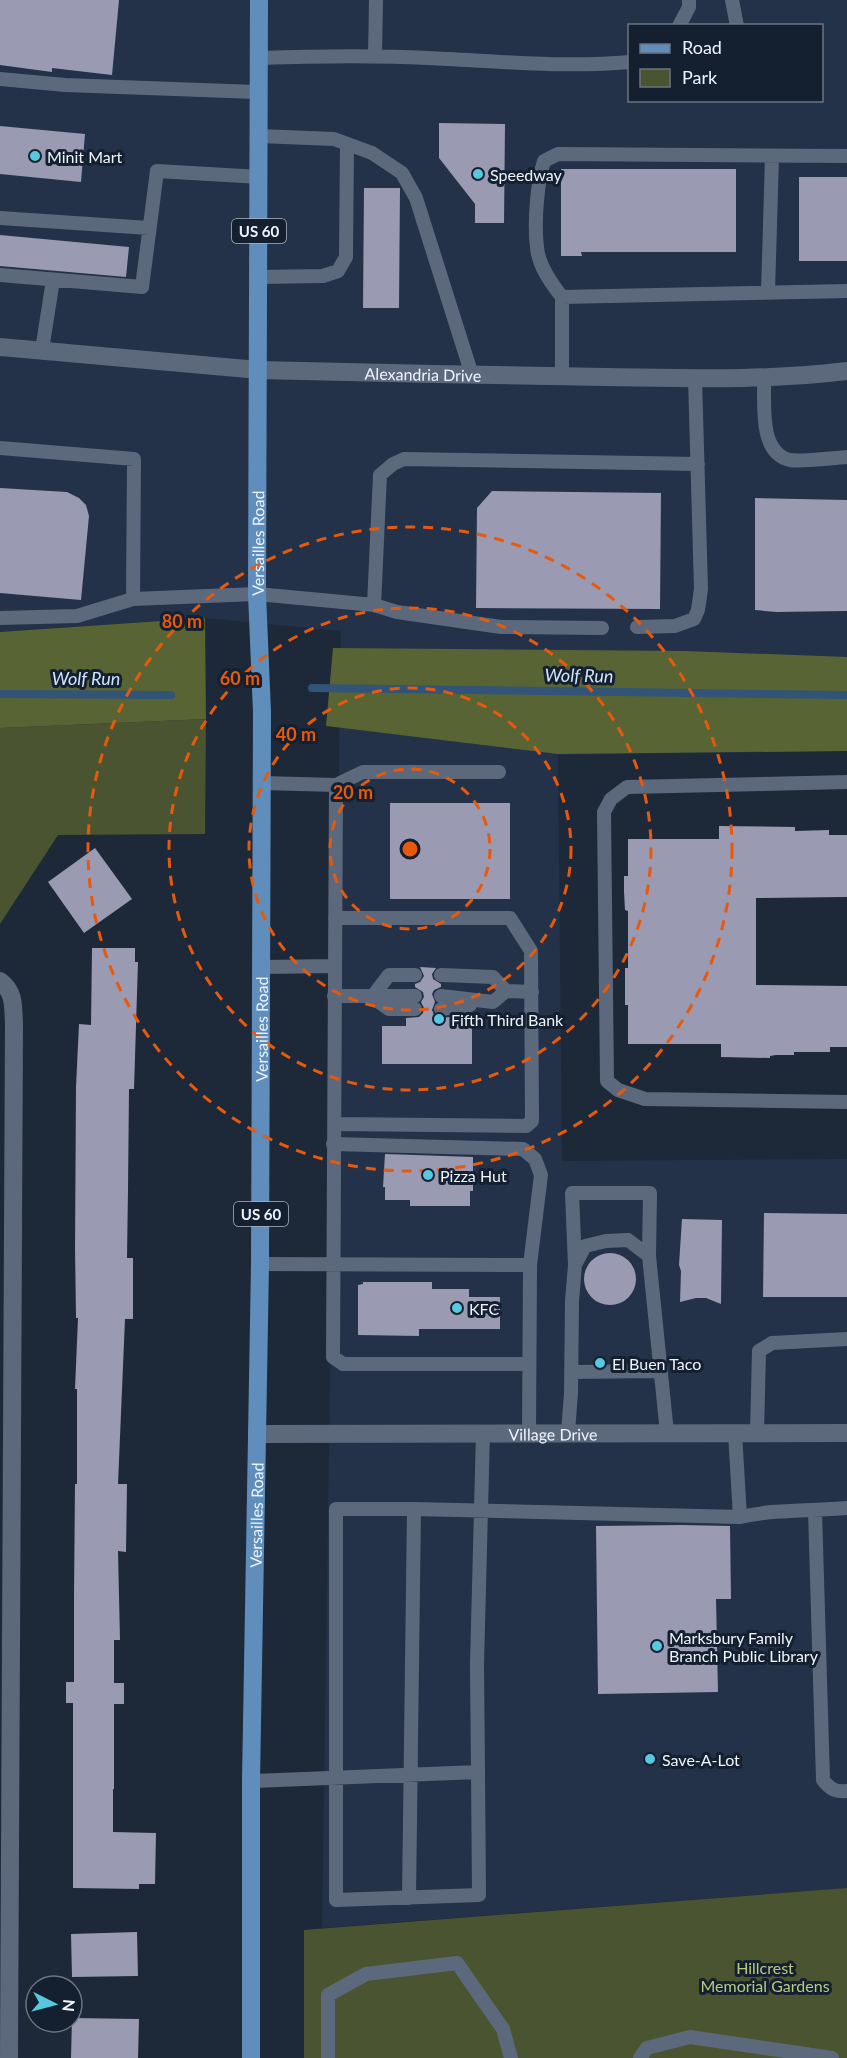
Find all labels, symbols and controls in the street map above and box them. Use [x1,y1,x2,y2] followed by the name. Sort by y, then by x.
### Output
[628,24,823,102] legend
[682,36,722,58] text: Road
[682,66,718,88] text: Park
[47,147,123,166] place label: Minit Mart
[28,149,42,163] marker: Minit Mart
[490,165,563,184] place label: Speedway
[471,167,485,181] marker: Speedway
[232,219,286,243] road number: US 60
[365,363,481,384] street label: Alexandria Drive
[247,491,267,596] street label: Versailles Road
[162,610,202,632] text: 80 m
[544,663,614,687] water label: Wolf Run
[52,667,120,689] water label: Wolf Run
[220,667,260,689] text: 60 m
[276,723,316,745] text: 40 m
[333,781,373,803] text: 20 m
[400,839,420,859] centre of rings
[251,976,271,1082] street label: Versailles Road
[451,1010,564,1029] place label: Fifth Third Bank
[432,1012,446,1026] marker: Fifth Third Bank
[440,1166,507,1185] place label: Pizza Hut
[421,1168,435,1182] marker: Pizza Hut
[234,1202,288,1226] road number: US 60
[469,1299,500,1318] place label: KFC
[450,1301,464,1315] marker: KFC
[612,1354,701,1373] place label: El Buen Taco
[593,1356,607,1370] marker: El Buen Taco
[508,1424,598,1443] street label: Village Drive
[245,1462,266,1568] street label: Versailles Road
[669,1628,819,1665] place label: Marksbury Family Branch Public Library
[650,1639,664,1653] marker: Marksbury Family Branch Public Library
[662,1750,740,1769] place label: Save-A-Lot
[643,1752,657,1766] marker: Save-A-Lot
[700,1958,830,1995] park label: Hillcrest Memorial Gardens
[24,1974,84,2034] north arrow
[59,1998,80,2013] text: N

